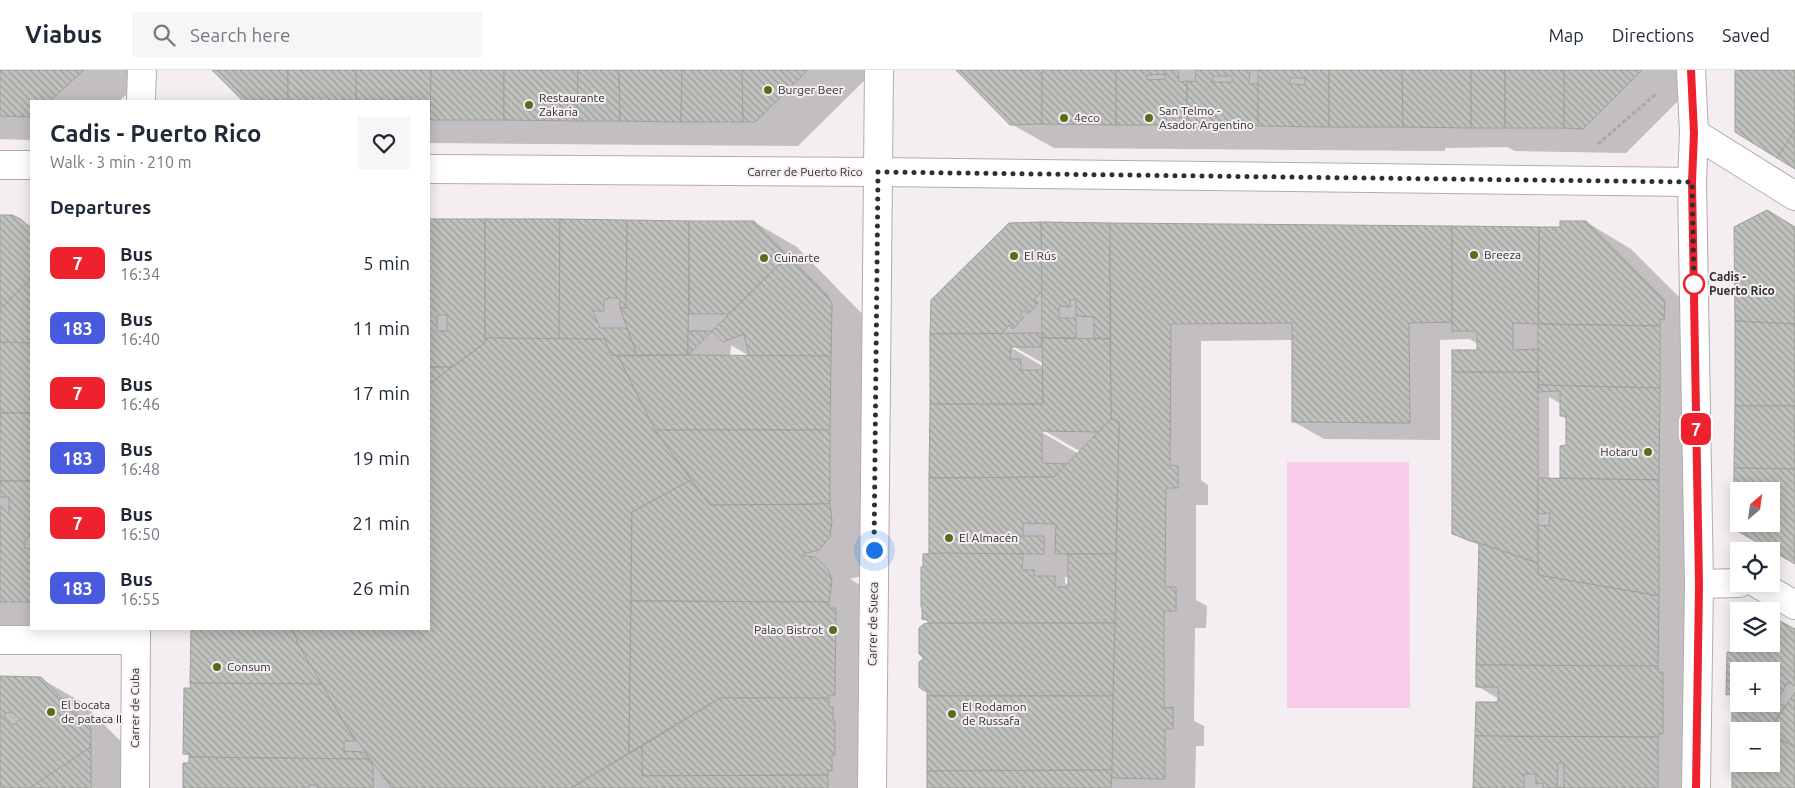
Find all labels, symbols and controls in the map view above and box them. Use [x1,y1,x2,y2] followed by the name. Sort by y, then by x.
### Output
[132,12,482,57] search box
[25,21,102,48] text: Viabus
[150,21,178,49] icon: search
[190,24,290,46] text: Search here
[1548,25,1584,45] text: Map
[1612,25,1694,45] text: Directions
[1722,25,1770,45] text: Saved
[778,83,844,96] place label: Burger Beer
[762,84,774,96] marker: Burger Beer
[539,91,605,118] place label: Restaurante Zakaria
[523,99,535,111] marker: Restaurante Zakaria
[1159,104,1254,131] place label: San Telmo - Asador Argentino
[1074,111,1100,124] place label: 4eco
[1058,112,1070,124] marker: 4eco
[1143,112,1155,124] marker: San Telmo - Asador Argentino
[358,117,410,169] button: heart
[50,120,261,147] text: Cadis - Puerto Rico
[50,153,192,171] text: Walk · 3 min · 210 m
[747,165,863,178] street label: Carrer de Puerto Rico
[50,196,151,218] text: Departures
[120,243,153,265] text: Bus
[1484,248,1521,261] place label: Breeza
[1024,249,1056,262] place label: El Rús
[1468,249,1480,261] marker: Breeza
[1008,250,1020,262] marker: El Rús
[774,251,820,264] place label: Cuinarte
[363,252,410,274] text: 5 min
[758,252,770,264] marker: Cuinarte
[72,253,83,273] text: 7
[120,265,160,283] text: 16:34
[1709,270,1775,297] place label: Cadis - Puerto Rico
[1683,273,1705,295] marker: Cadis - Puerto Rico
[120,308,153,330] text: Bus
[352,317,410,339] text: 11 min
[62,318,93,338] text: 183
[120,330,160,348] text: 16:40
[120,373,153,395] text: Bus
[352,382,410,404] text: 17 min
[72,383,83,403] text: 7
[120,395,160,413] text: 16:46
[1680,413,1712,445] line badge: 7
[1691,419,1701,439] text: 7
[120,438,153,460] text: Bus
[1600,445,1638,458] place label: Hotaru
[1642,446,1654,458] marker: Hotaru
[352,447,410,469] text: 19 min
[62,448,93,468] text: 183
[120,460,160,478] text: 16:48
[1730,482,1780,532] north arrow
[1730,482,1780,772] map controls
[120,503,153,525] text: Bus
[352,512,410,534] text: 21 min
[72,513,83,533] text: 7
[120,525,160,543] text: 16:50
[959,531,1018,544] place label: El Almacén
[943,532,955,544] marker: El Almacén
[862,538,887,563] your location
[1730,542,1780,592] button: locate
[120,568,153,590] text: Bus
[352,577,410,599] text: 26 min
[62,578,93,598] text: 183
[865,582,880,666] street label: Carrer de Sueca
[120,590,160,608] text: 16:55
[1730,602,1780,652] button: layers
[754,623,823,636] place label: Palao Bistrot
[827,624,839,636] marker: Palao Bistrot
[227,660,271,673] place label: Consum
[211,661,223,673] marker: Consum
[1730,662,1780,712] button: +
[128,668,141,748] street label: Carrer de Cuba
[61,698,122,725] place label: El bocata de pataca II
[962,700,1027,727] place label: El Rodamon de Russafa
[45,706,57,718] marker: El bocata de pataca II
[946,708,958,720] marker: El Rodamon de Russafa
[1730,722,1780,772] button: −

